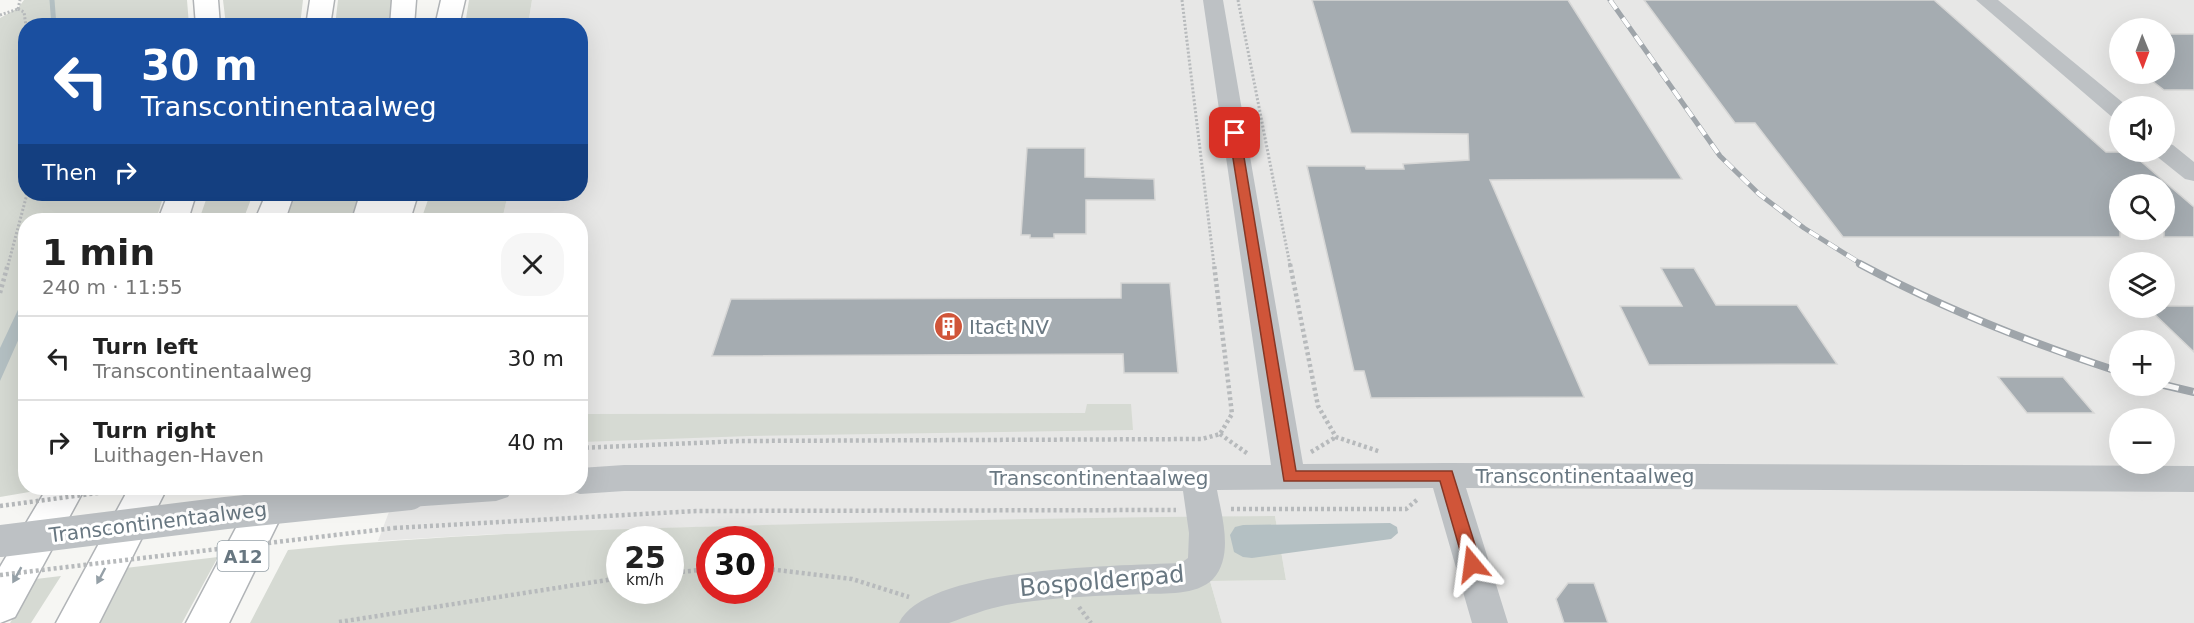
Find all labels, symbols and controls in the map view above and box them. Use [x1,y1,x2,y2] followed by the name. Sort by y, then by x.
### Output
[2109,18,2175,84] north arrow
[2109,18,2175,474] map controls
[141,41,258,90] text: 30 m
[42,42,120,120] icon: left
[141,91,437,122] text: Transcontinentaalweg
[2109,96,2175,162] button: sound
[1209,107,1260,158] pin
[1218,116,1251,149] icon: arrive
[109,156,142,189] icon: right
[42,160,97,185] text: Then
[2109,174,2175,240] button: search
[42,232,155,273] text: 1 min
[501,233,564,296] button: close
[2109,252,2175,318] button: layers
[42,275,183,299] text: 240 m · 11:55
[932,311,964,343] building icon: Itact NV
[969,315,1049,339] place label: Itact NV
[2109,330,2175,396] button: +
[93,334,198,359] text: Turn left
[42,342,75,375] icon: left
[508,346,564,371] text: 30 m
[93,359,312,383] text: Transcontinentaalweg
[2109,408,2175,474] button: −
[93,418,216,443] text: Turn right
[42,426,75,459] icon: right
[508,430,564,455] text: 40 m
[93,443,264,467] text: Luithagen-Haven
[1474,464,1695,488] street label: Transcontinentaalweg
[988,466,1209,490] street label: Transcontinentaalweg
[47,497,268,547] street label: Transcontinentaalweg
[696,526,774,604] speed limit sign: 30
[1440,532,1504,596] position arrow
[624,540,666,575] text: 25
[218,541,268,571] road number: A12
[1018,560,1186,602] street label: Bospolderpad
[12,567,22,584] one-way arrow
[96,568,106,585] one-way arrow
[626,571,664,589] text: km/h

